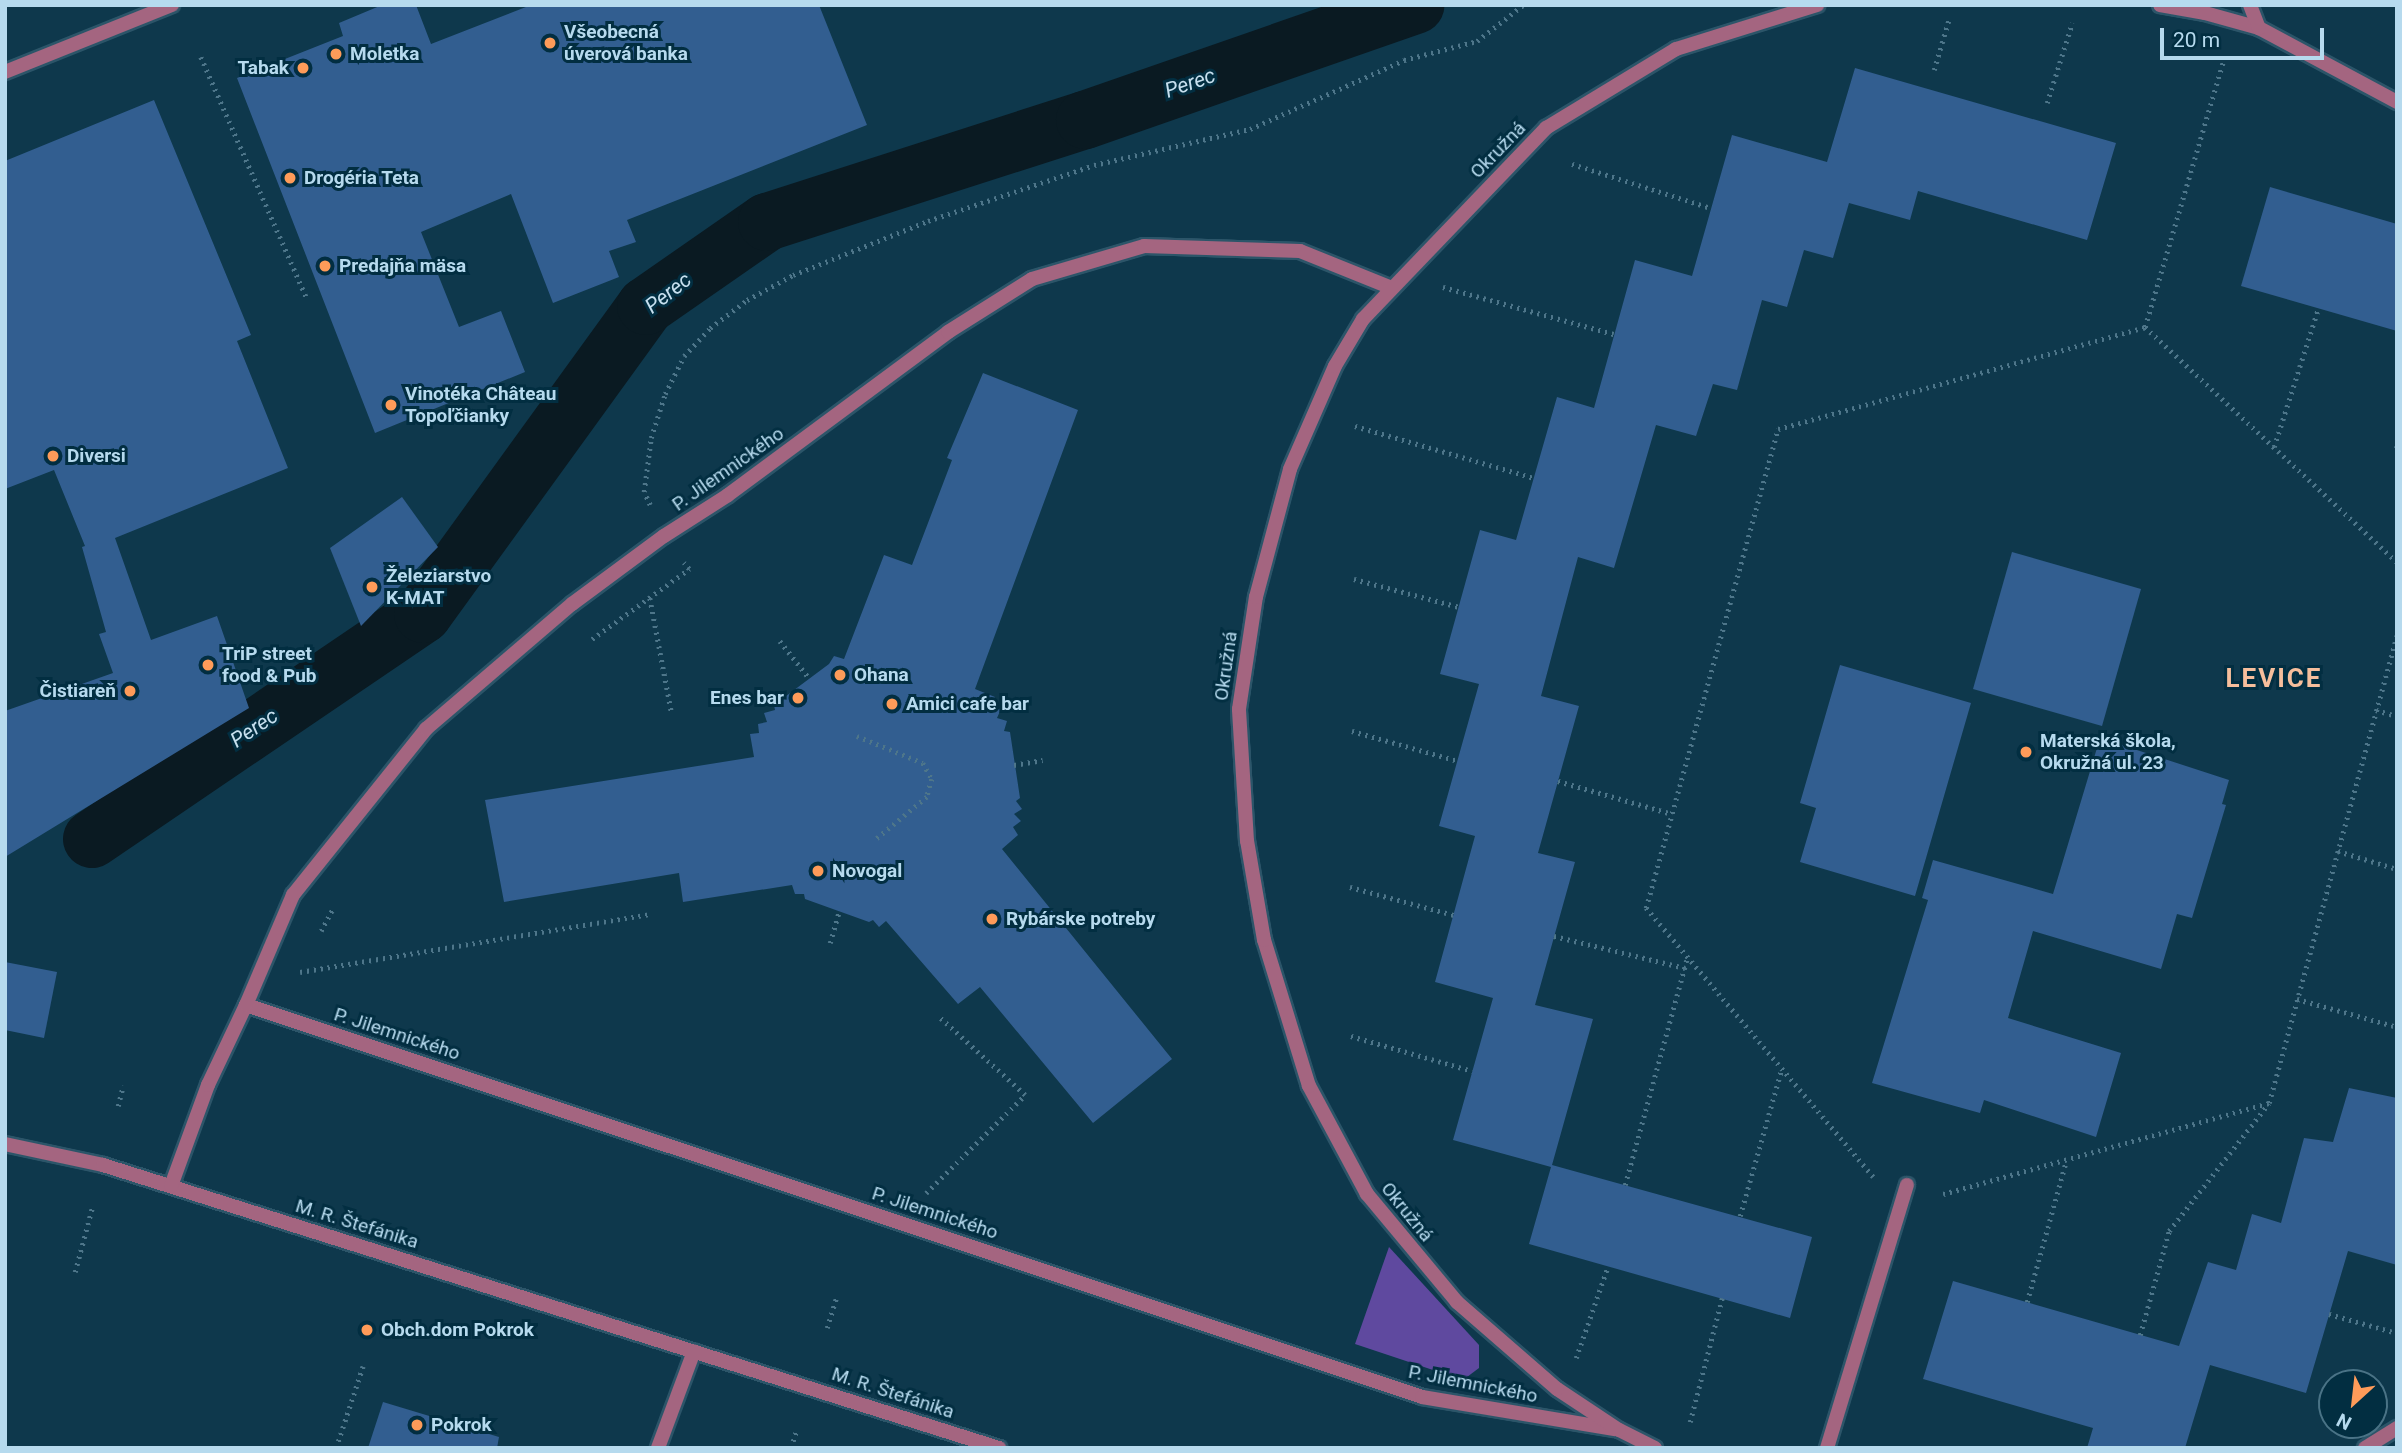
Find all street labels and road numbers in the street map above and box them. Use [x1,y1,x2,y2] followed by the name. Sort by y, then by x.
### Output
[1466,117,1530,183] street label: Okružná
[668,422,788,516] street label: P. Jilemnického
[1210,630,1242,702] street label: Okružná
[331,1003,463,1065] street label: P. Jilemnického
[1376,1178,1438,1246] street label: Okružná
[869,1182,1001,1244] street label: P. Jilemnického
[293,1194,421,1254] street label: M. R. Štefánika
[1407,1360,1539,1408] street label: P. Jilemnického
[829,1362,957,1424] street label: M. R. Štefánika

